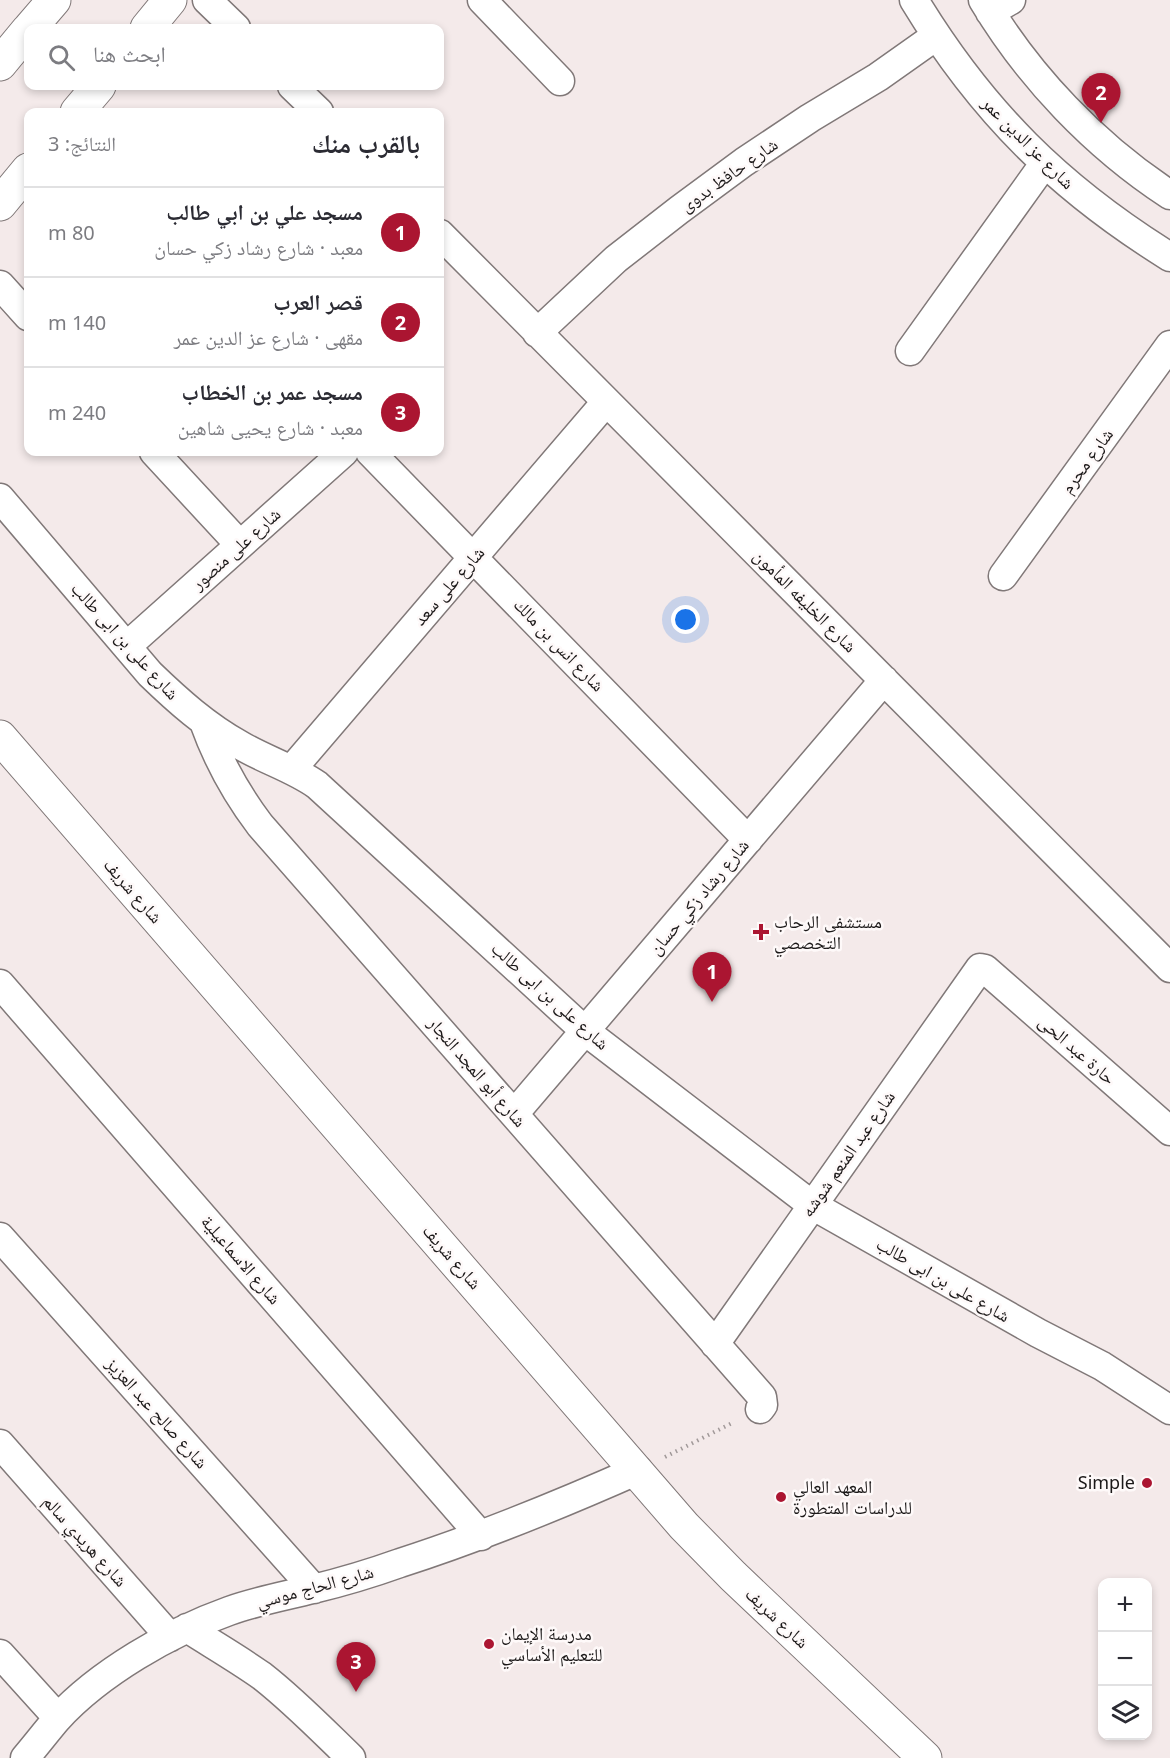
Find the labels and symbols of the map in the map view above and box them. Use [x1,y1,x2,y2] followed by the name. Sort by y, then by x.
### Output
[1082,74,1120,123] pin: 2
[976,90,1080,194] street label: شارع عز الدين عمر
[675,132,782,217] street label: شارع حافظ بدوى
[1054,423,1119,498] street label: شارع محرم
[185,502,285,595] street label: شارع على منصور
[407,541,489,630] street label: شارع على سعد
[749,543,863,657] street label: شارع الخليفه المأمون
[66,576,185,704] street label: شارع على بن ابى طالب
[509,592,610,696] street label: شارع انس بن مالك
[671,605,700,634] your location
[643,833,757,962] street label: شارع رشاد زكي حسان
[99,853,169,928] street label: شارع شريف
[774,909,882,958] place label: مستشفى الرحاب التخصصي
[752,923,770,941] marker: مستشفى الرحاب التخصصي
[487,936,615,1055] street label: شارع على بن ابى طالب
[692,952,732,1002] pin: 1
[1034,1009,1121,1089] street label: حارة عبد الحى
[423,1010,532,1132] street label: شارع أبو المجد النجار
[795,1085,901,1222] street label: شارع عبد المنعم شوشه
[196,1210,287,1309] street label: شارع الاسماعيلية
[418,1219,488,1294] street label: شارع شريف
[872,1231,1015,1327] street label: شارع على بن ابى طالب
[100,1351,214,1474] street label: شارع صالح عبد العزيز
[1078,1470,1135,1494] place label: Simple
[793,1474,912,1519] place label: المعهد العالي للدراسات المتطورة
[1140,1476,1154,1490] marker: Simple
[36,1489,133,1594] street label: شارع هريدي سالم
[774,1490,788,1504] marker: المعهد العالي للدراسات المتطورة
[253,1559,377,1617] street label: شارع الحاج موسي
[741,1582,815,1653] street label: شارع شريف
[501,1621,602,1670] place label: مدرسة الإيمان للتعليم الأساسي
[482,1637,496,1651] marker: مدرسة الإيمان للتعليم الأساسي
[336,1642,376,1692] pin: 3

